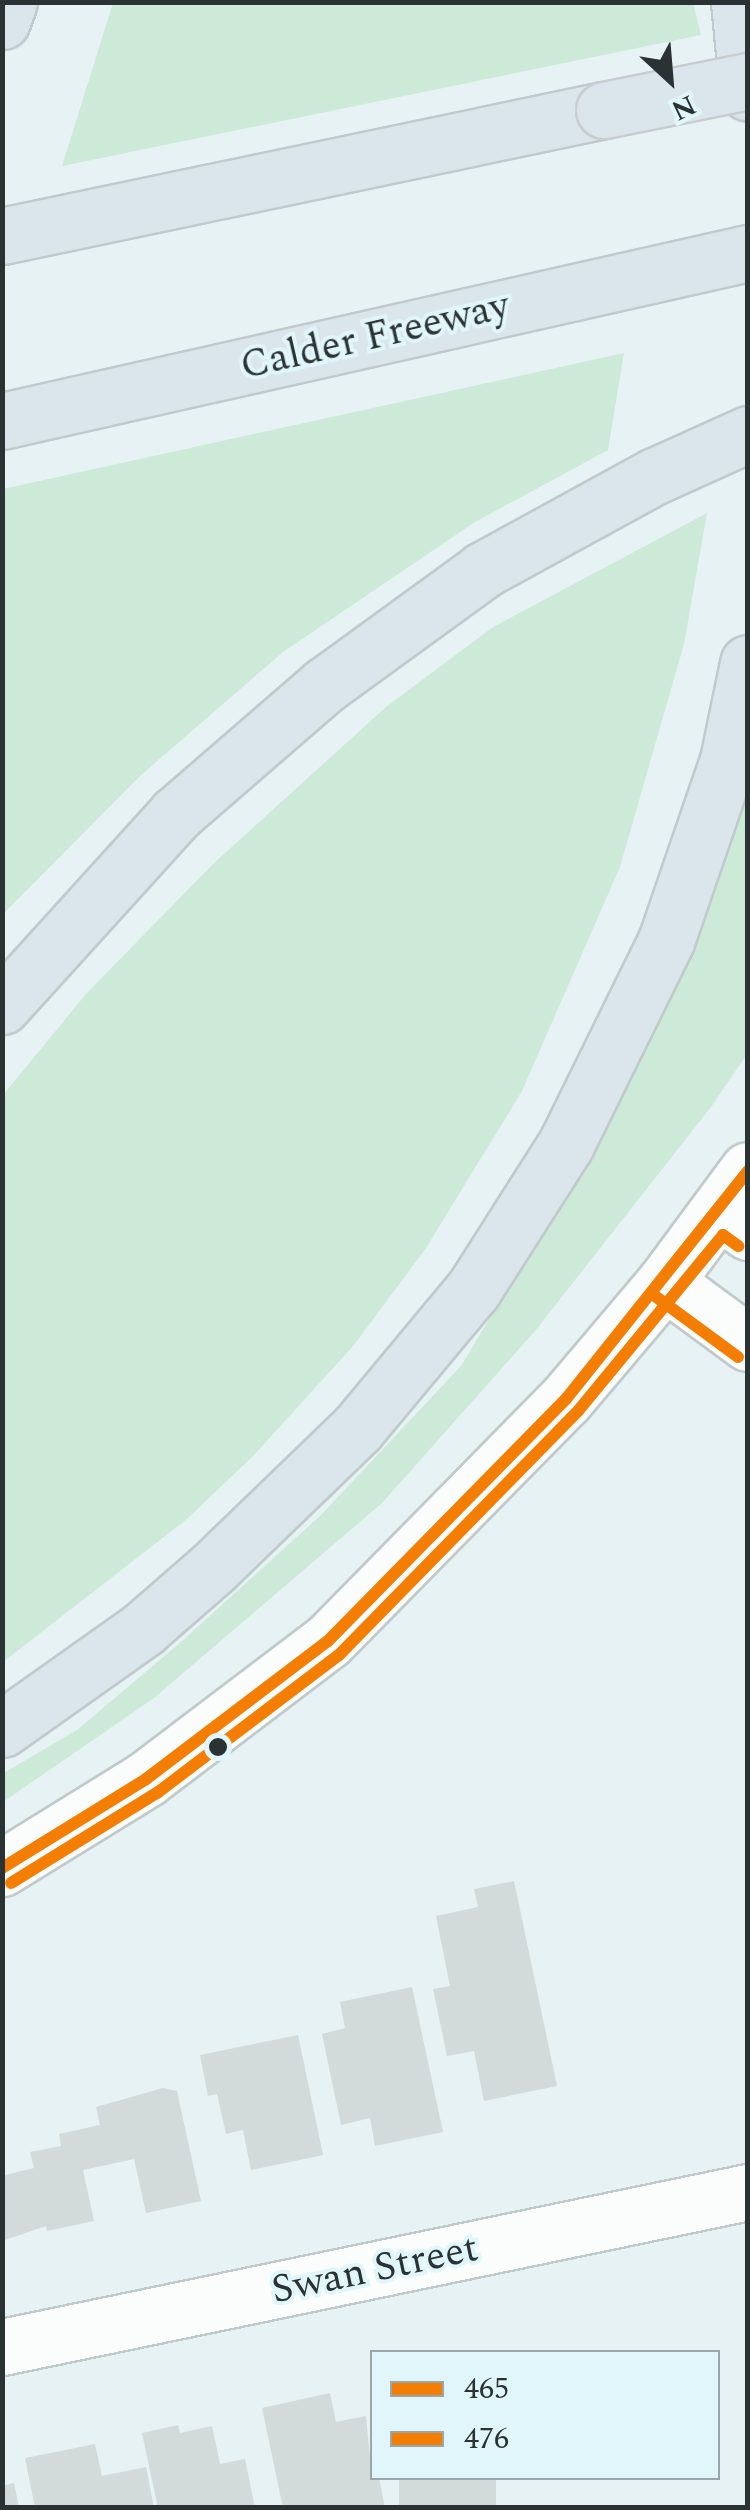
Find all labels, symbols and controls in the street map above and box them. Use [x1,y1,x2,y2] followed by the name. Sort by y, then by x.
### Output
[620,30,720,130] north arrow
[664,83,703,132] text: N
[236,283,514,391] street label: Calder Freeway
[208,1737,228,1757] unlabelled marker
[267,2225,483,2315] street label: Swan Street
[370,2350,720,2480] legend
[464,2366,509,2412] text: 465
[464,2416,509,2462] text: 476

